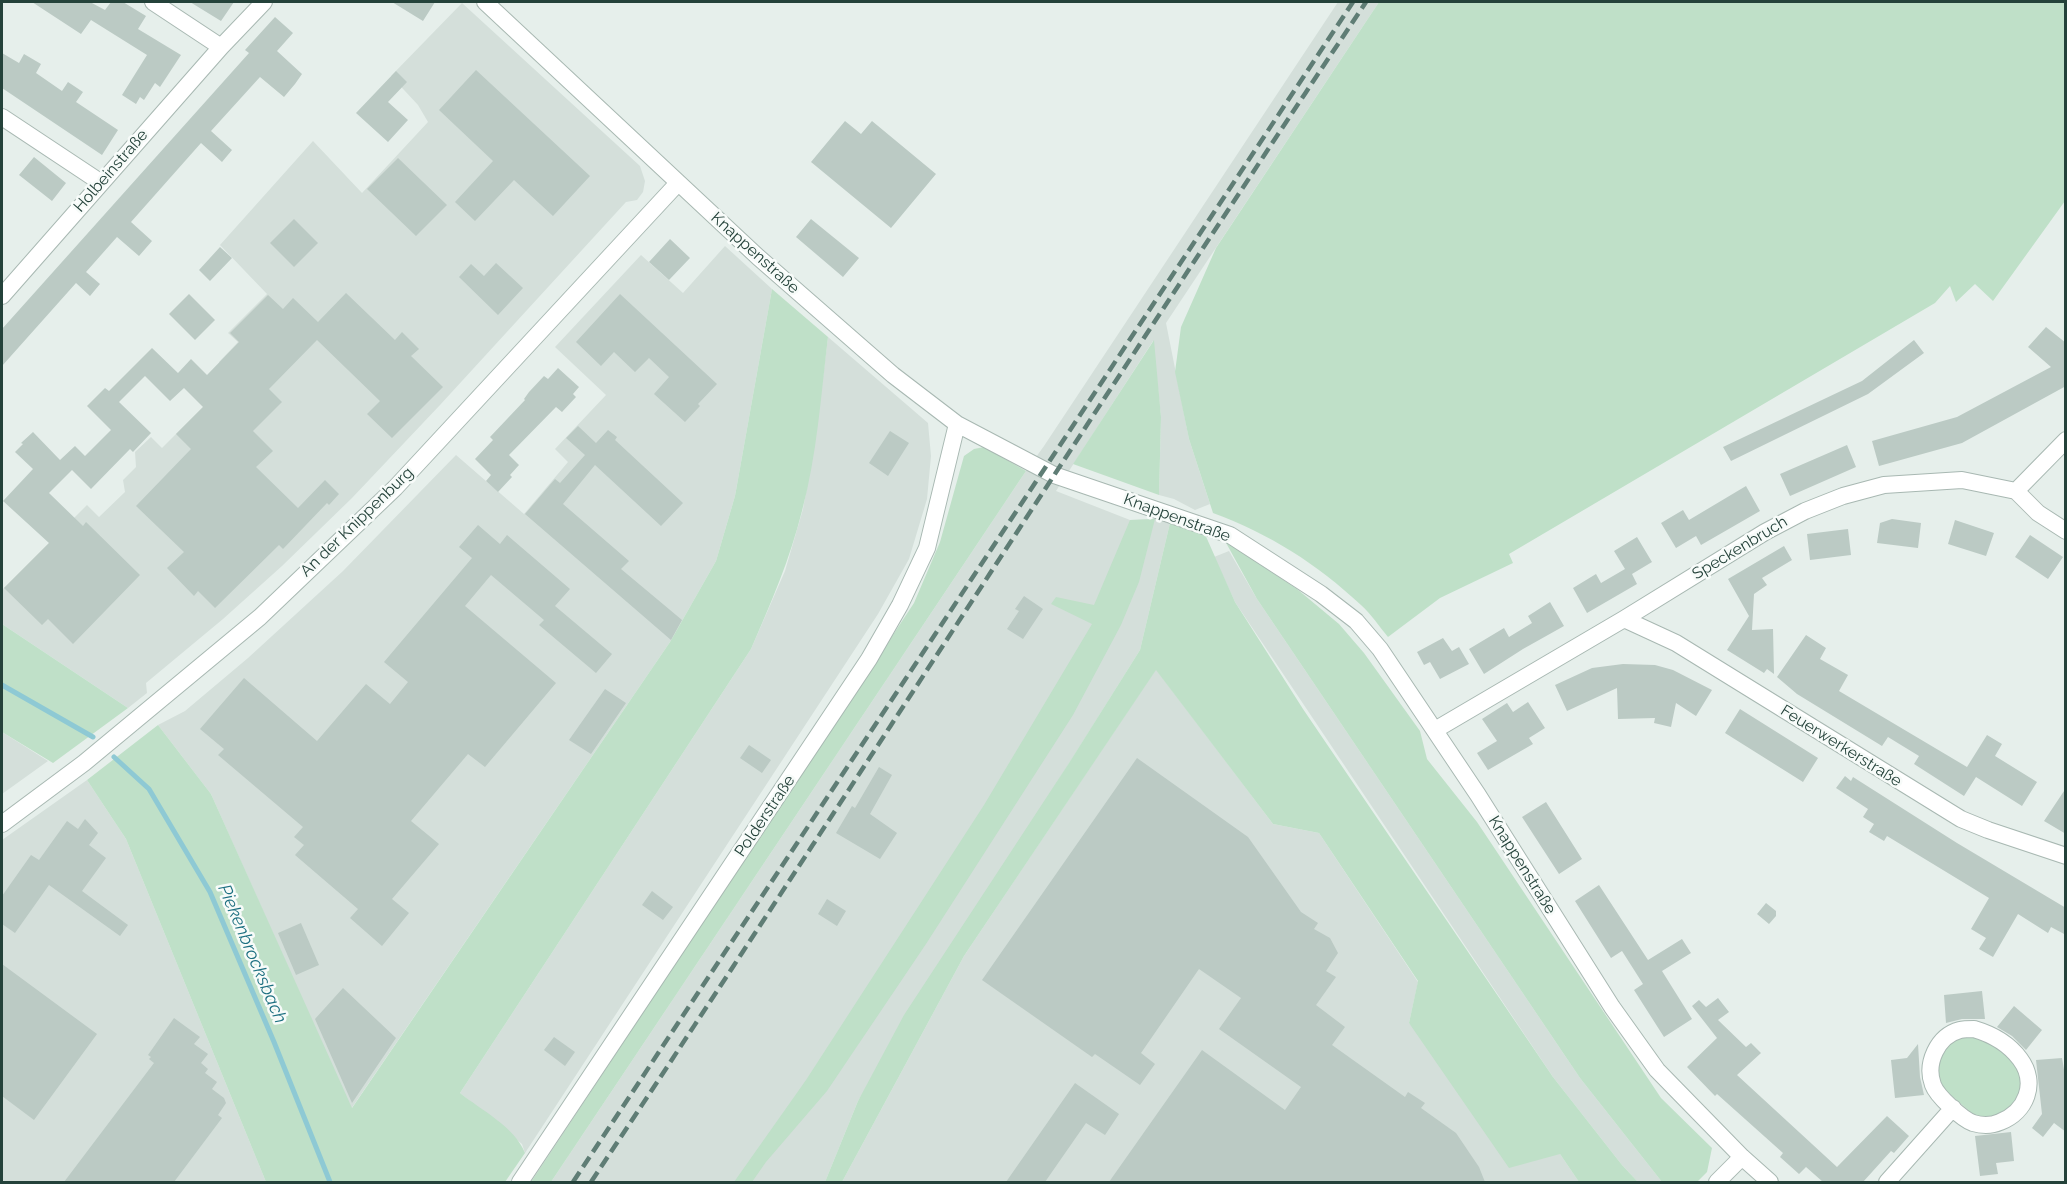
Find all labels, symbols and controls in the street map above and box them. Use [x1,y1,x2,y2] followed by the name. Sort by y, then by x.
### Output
[70,126,152,216] street label: Holbeinstraße
[707,208,803,298] street label: Knappenstraße
[297,463,417,581] street label: An der Knippenburg
[1121,490,1233,546] street label: Knappenstraße
[1689,512,1791,584] street label: Speckenbruch
[1777,701,1905,791] street label: Feuerwerkerstraße
[731,772,799,860] street label: Polderstraße
[1484,812,1560,918] street label: Knappenstraße
[213,881,291,1027] water label: Piekenbrocksbach

